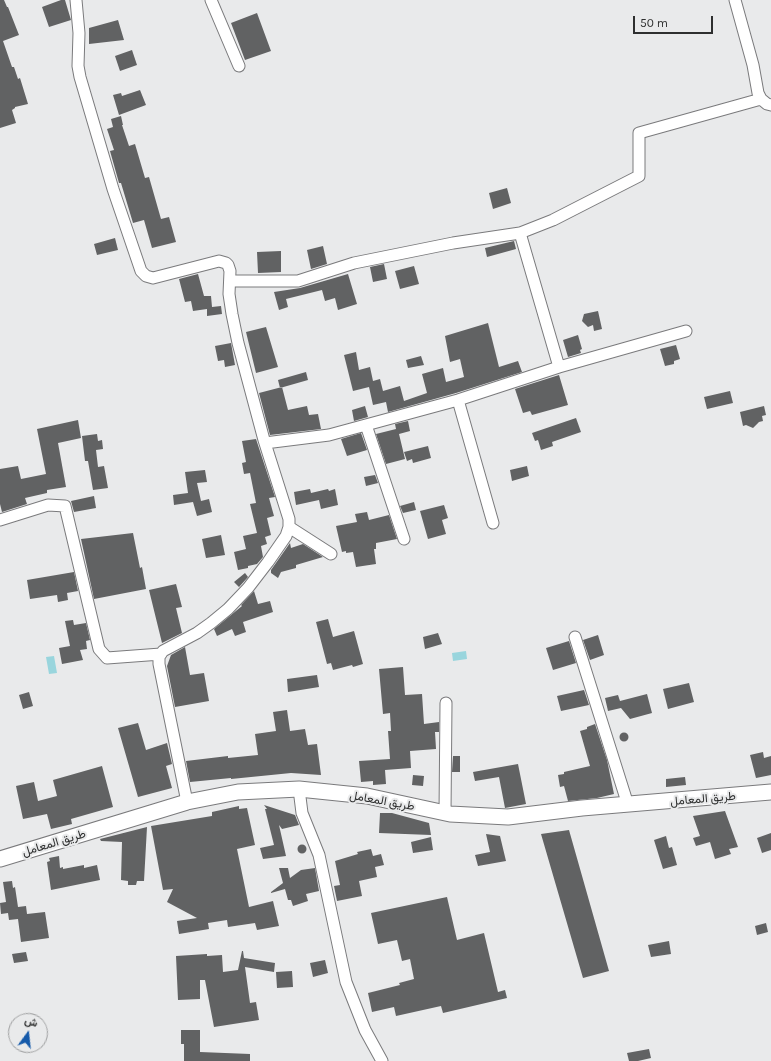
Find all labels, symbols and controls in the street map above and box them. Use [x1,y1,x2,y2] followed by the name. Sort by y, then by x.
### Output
[635,8,715,34] scale bar
[640,16,668,30] text: 50 m
[348,788,416,814] street label: طريق المعامل
[670,789,736,809] street label: طريق المعامل
[20,826,88,860] street label: طريق المعامل
[8,1013,48,1053] north arrow
[23,1014,39,1030] text: ش

